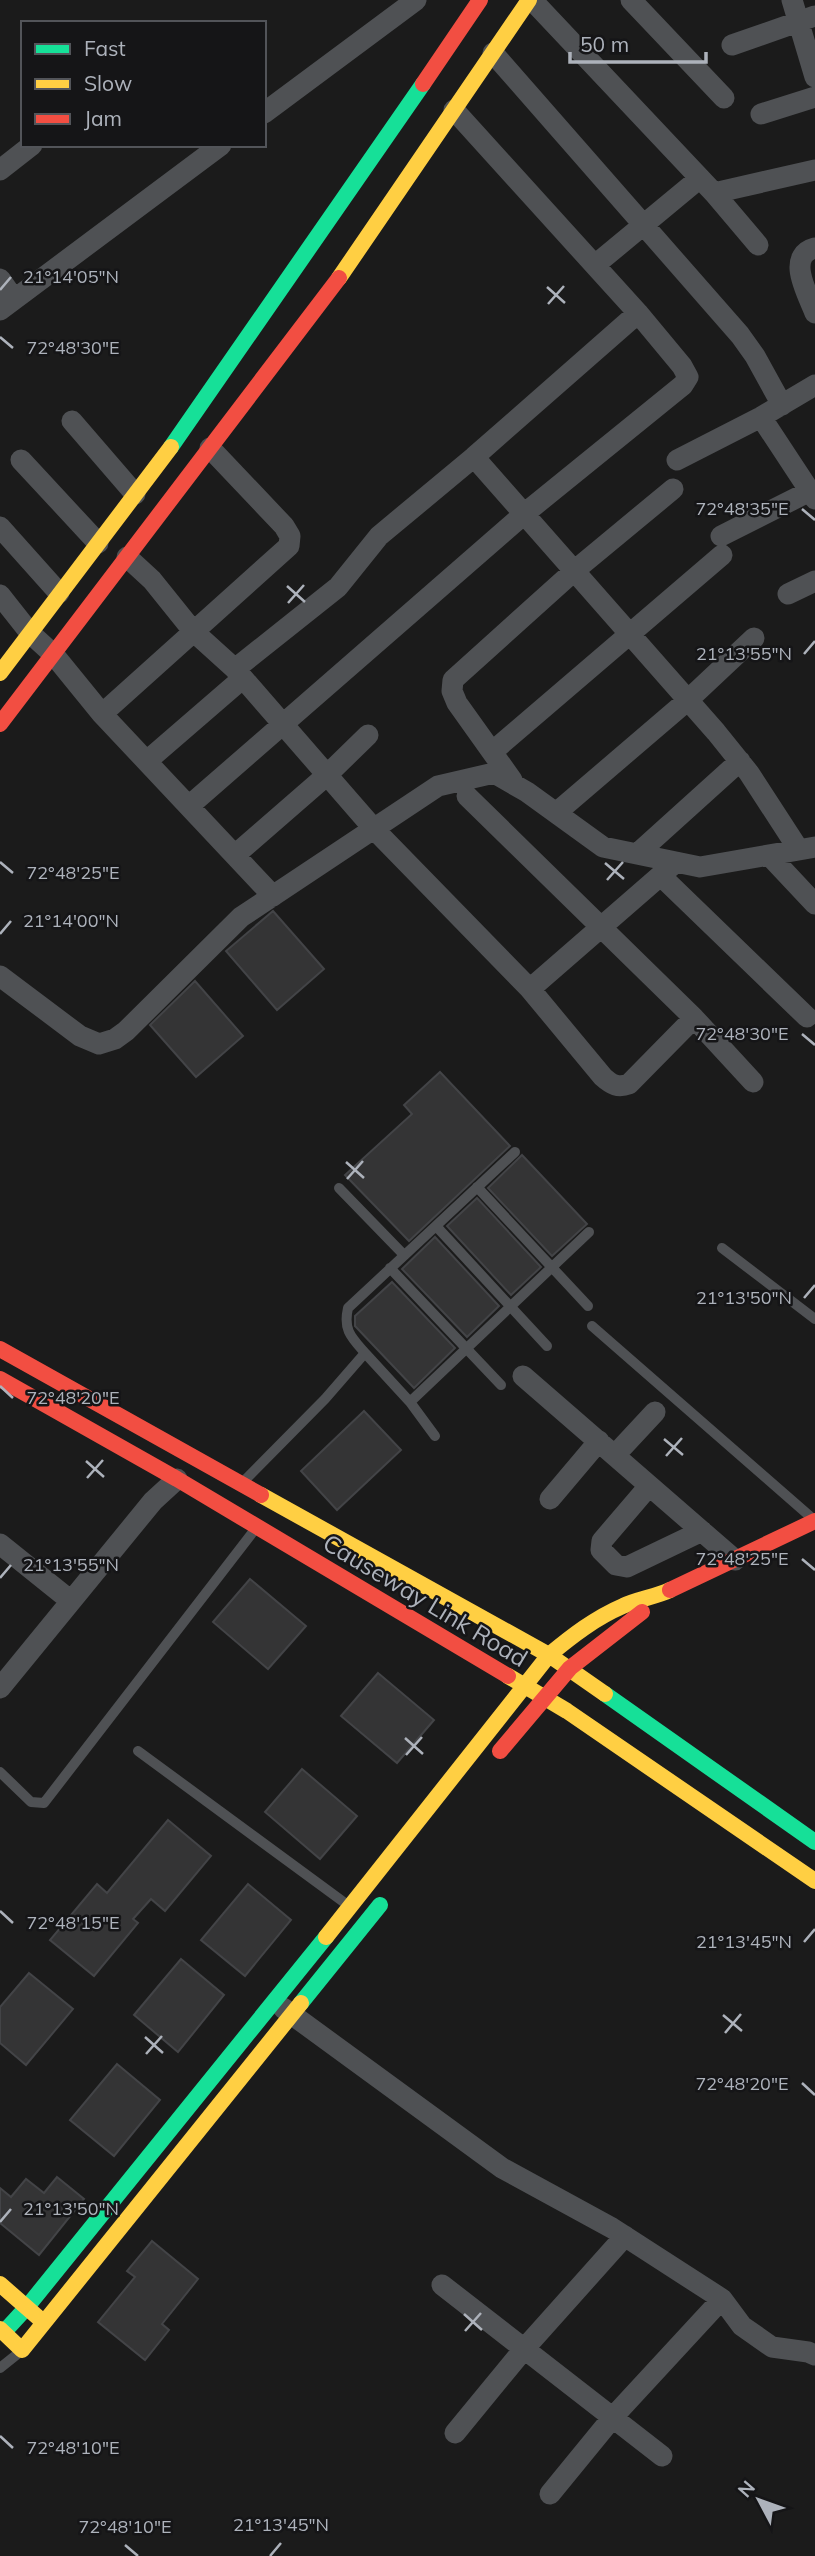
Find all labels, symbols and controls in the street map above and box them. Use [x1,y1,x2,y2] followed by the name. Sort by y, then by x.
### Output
[21,21,266,147] legend
[570,21,706,65] scale bar
[580,31,629,57] text: 50 m
[84,35,126,61] text: Fast
[84,70,132,96] text: Slow
[84,105,122,131] text: Jam
[23,265,119,288] text: 21°14'05"N
[26,336,120,359] text: 72°48'30"E
[695,497,789,520] text: 72°48'35"E
[696,642,792,665] text: 21°13'55"N
[26,861,120,884] text: 72°48'25"E
[23,909,119,932] text: 21°14'00"N
[695,1022,789,1045] text: 72°48'30"E
[696,1286,792,1309] text: 21°13'50"N
[26,1386,120,1409] text: 72°48'20"E
[318,1527,533,1673] street label: Causeway Link Road
[695,1547,789,1570] text: 72°48'25"E
[23,1553,119,1576] text: 21°13'55"N
[26,1911,120,1934] text: 72°48'15"E
[696,1930,792,1953] text: 21°13'45"N
[695,2072,789,2095] text: 72°48'20"E
[23,2197,119,2220] text: 21°13'50"N
[26,2436,120,2459] text: 72°48'10"E
[724,2465,794,2535] north arrow
[732,2476,760,2502] text: N
[233,2513,329,2536] text: 21°13'45"N
[78,2515,172,2538] text: 72°48'10"E

